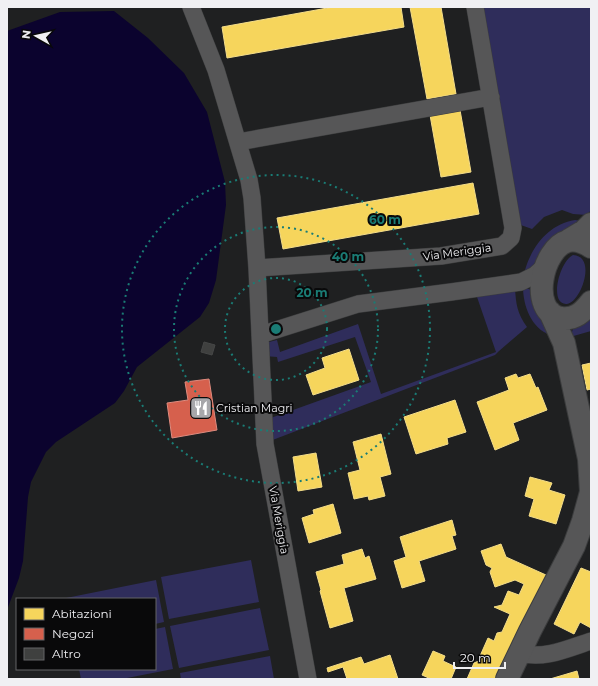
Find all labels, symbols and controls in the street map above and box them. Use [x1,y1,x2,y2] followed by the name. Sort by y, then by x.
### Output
[16,16,56,56] north arrow
[19,29,34,40] text: N
[369,212,401,227] text: 60 m
[422,240,492,264] street label: Via Meriggia
[332,249,364,264] text: 40 m
[296,285,328,300] text: 20 m
[269,322,283,336] centre of rings
[188,395,214,421] restaurant icon: Cristian Magri
[216,401,293,415] place label: Cristian Magri
[266,485,292,555] street label: Via Meriggia
[16,598,156,670] legend
[52,606,112,621] text: Abitazioni
[52,626,94,641] text: Negozi
[454,644,505,670] scale bar
[52,646,81,661] text: Altro
[460,650,491,665] text: 20 m

